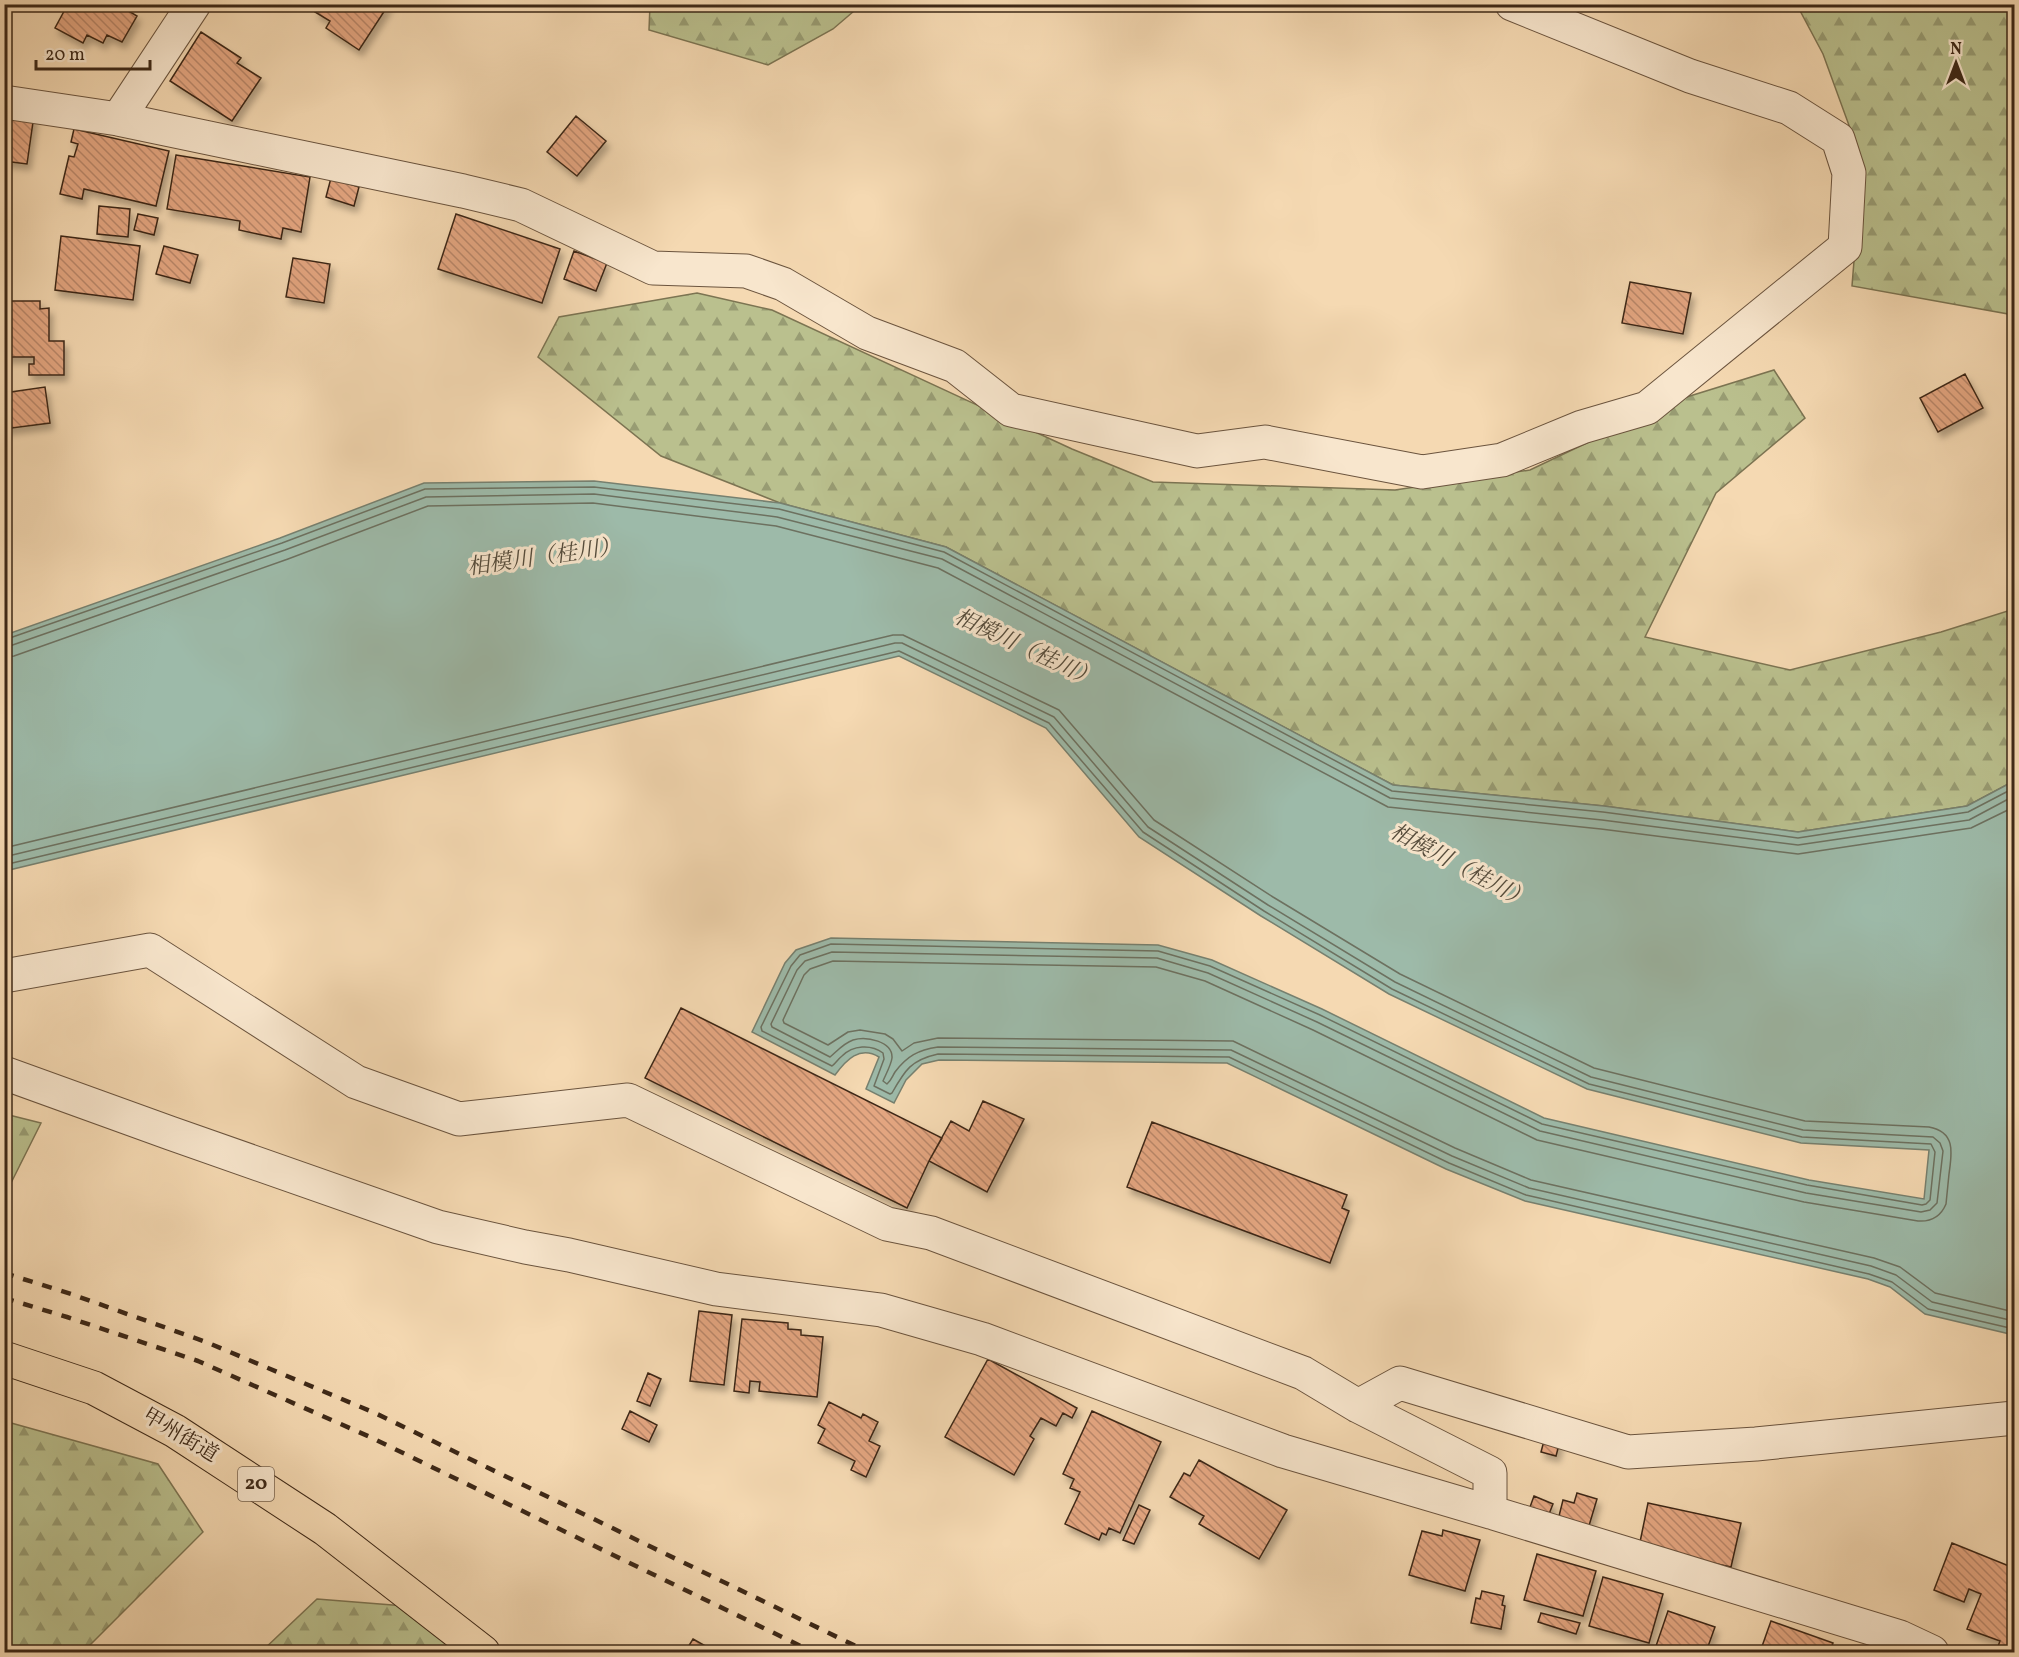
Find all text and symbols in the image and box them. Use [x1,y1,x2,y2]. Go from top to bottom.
scale bar [36,33,150,71]
north arrow [1926,33,1986,93]
text: N [1950,39,1962,61]
text: 20 m [45,43,85,68]
water label: 相模川（桂川） [466,532,622,584]
water label: 相模川（桂川） [949,602,1101,696]
water label: 相模川（桂川） [1384,817,1534,917]
street label: 甲州街道 [137,1402,223,1470]
road number: 20 [238,1467,274,1501]

